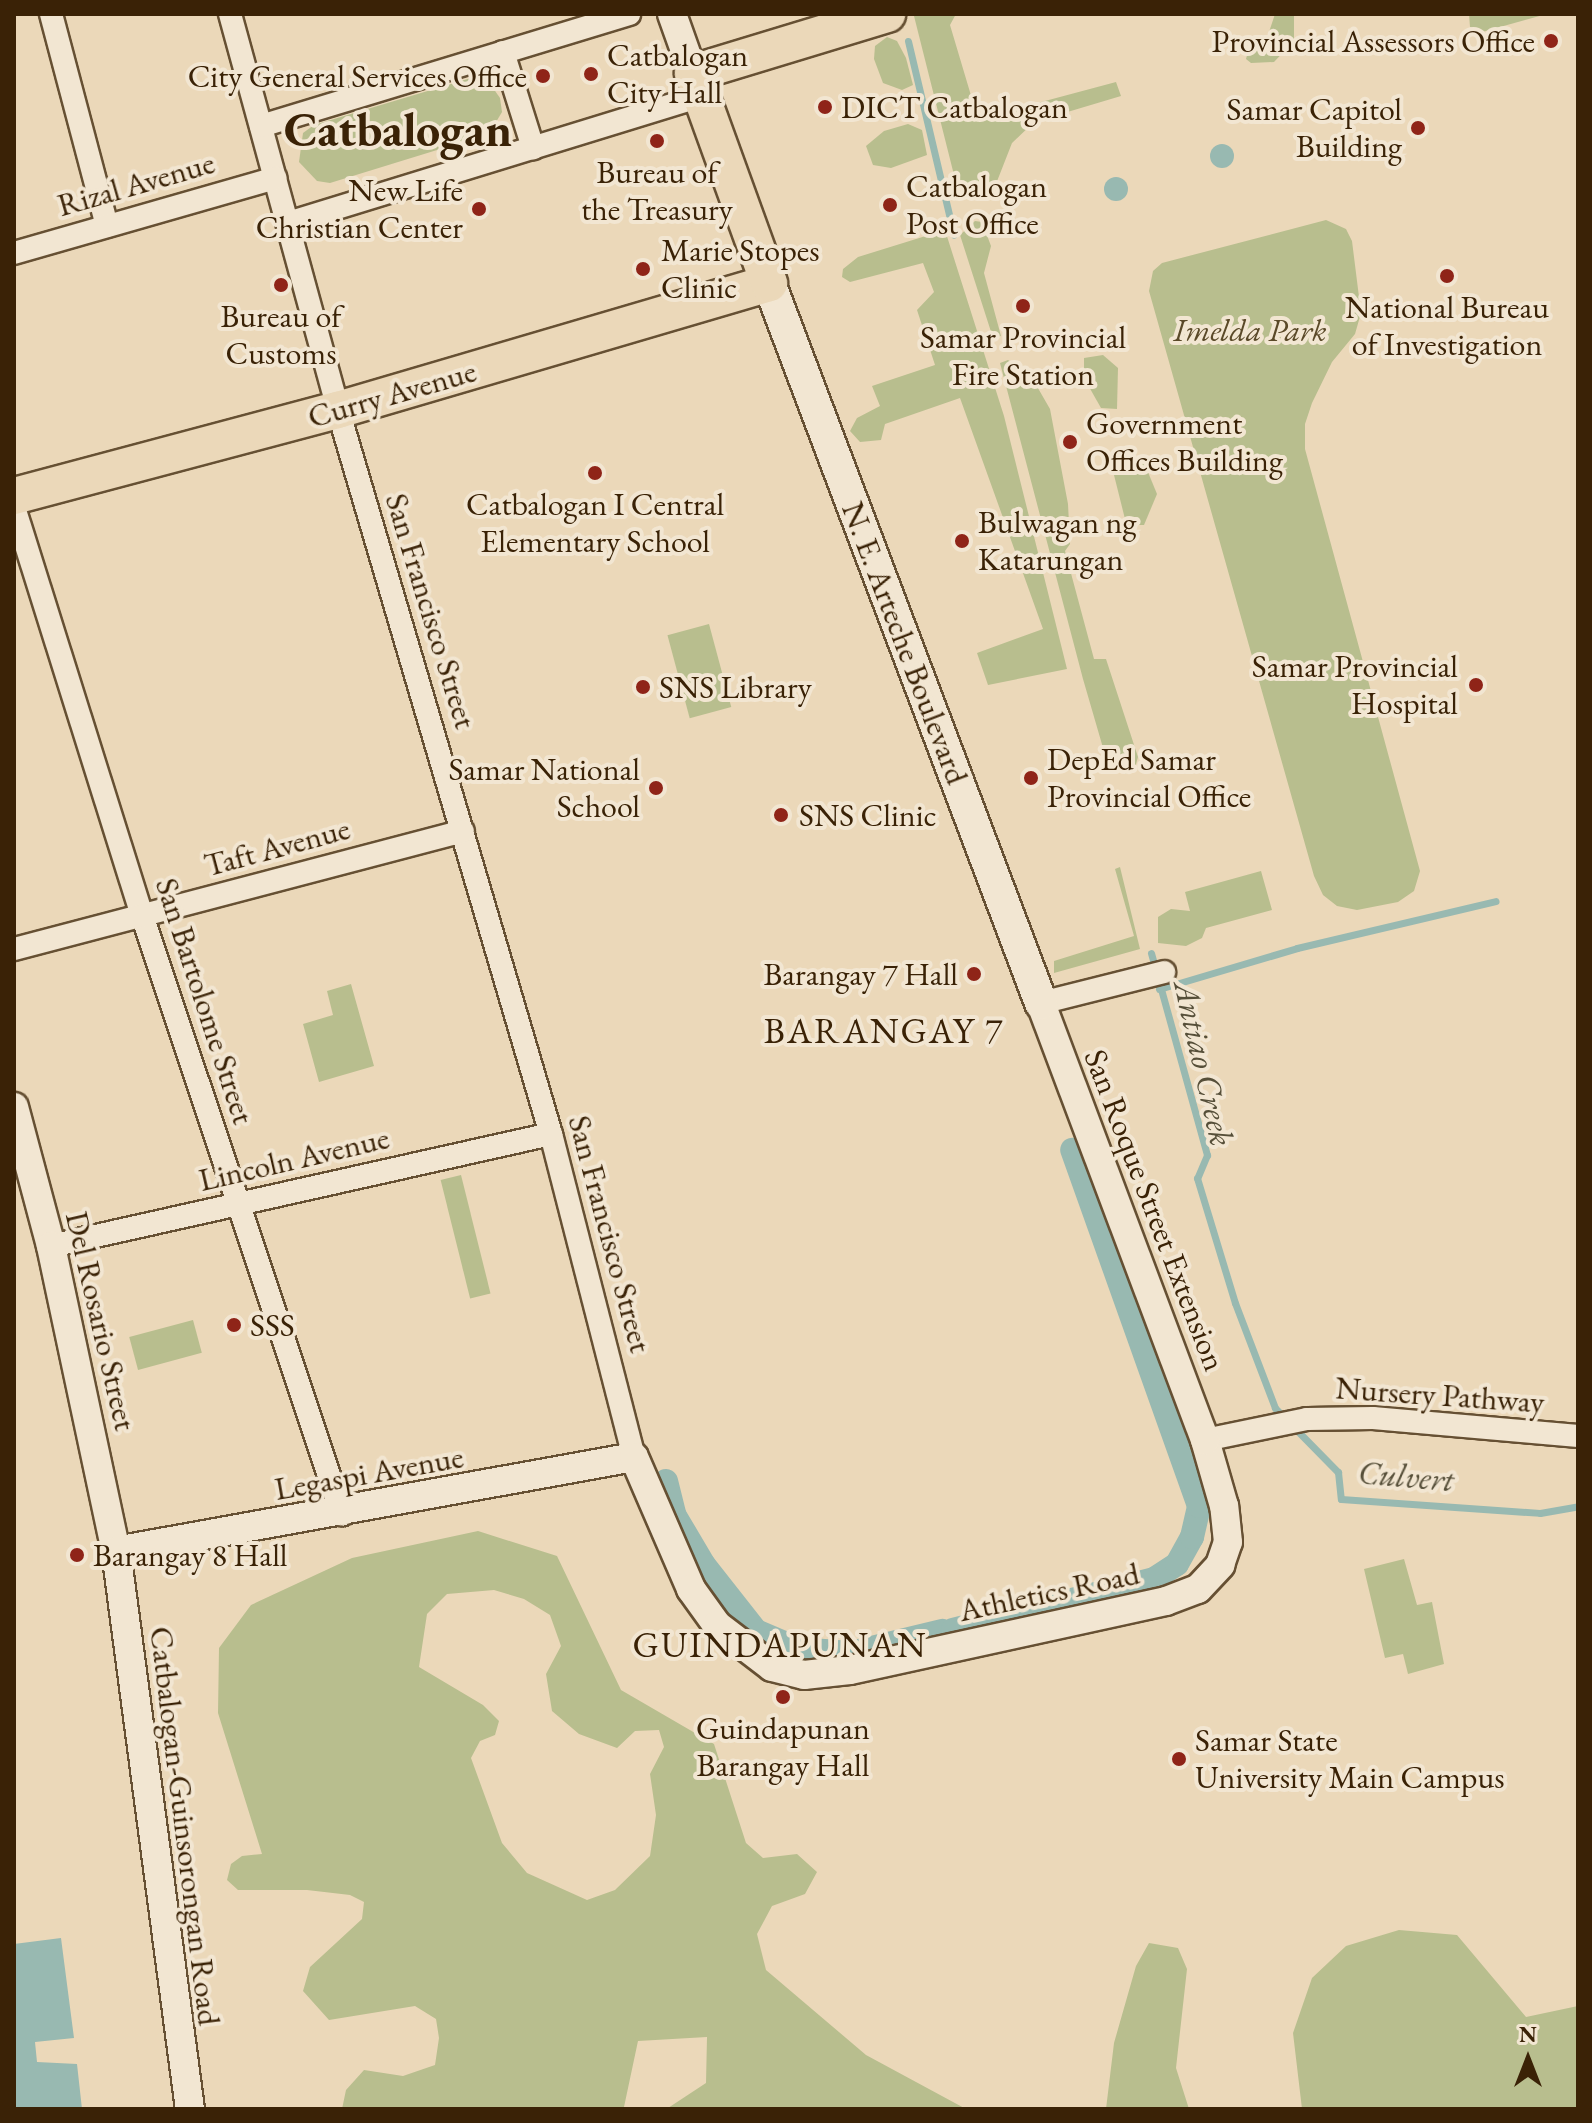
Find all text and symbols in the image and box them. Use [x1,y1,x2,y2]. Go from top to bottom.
place label: Provincial Assessors Office [1211,22,1535,60]
marker: Provincial Assessors Office [1542,32,1560,50]
place label: Catbalogan City Hall [607,37,748,112]
place label: City General Services Office [188,57,527,95]
marker: Catbalogan City Hall [582,65,600,83]
marker: City General Services Office [534,67,552,85]
place label: DICT Catbalogan [841,88,1068,126]
place label: Samar Capitol Building [1227,91,1402,166]
marker: DICT Catbalogan [816,98,834,116]
district label: Catbalogan [284,101,512,159]
marker: Samar Capitol Building [1409,119,1427,137]
marker: Bureau of the Treasury [648,132,666,150]
street label: Rizal Avenue [53,143,219,225]
place label: Bureau of the Treasury [581,154,733,229]
place label: Catbalogan Post Office [906,168,1047,243]
place label: New Life Christian Center [256,172,463,247]
marker: Catbalogan Post Office [881,196,899,214]
marker: New Life Christian Center [470,200,488,218]
place label: Marie Stopes Clinic [661,232,820,307]
marker: Marie Stopes Clinic [632,258,654,280]
marker: National Bureau of Investigation [1438,267,1456,285]
marker: Bureau of Customs [272,276,290,294]
place label: National Bureau of Investigation [1345,289,1549,364]
marker: Samar Provincial Fire Station [1014,297,1032,315]
place label: Bureau of Customs [221,298,341,373]
park label: Imelda Park [1173,311,1327,349]
place label: Samar Provincial Fire Station [920,319,1126,394]
street label: Curry Avenue [303,352,481,436]
place label: Government Offices Building [1086,405,1283,480]
marker: Government Offices Building [1061,433,1079,451]
marker: Catbalogan I Central Elementary School [586,464,604,482]
place label: Catbalogan I Central Elementary School [466,486,724,561]
street label: San Francisco Street [377,489,485,733]
street label: N. E. Arteche Boulevard [833,496,977,790]
place label: Bulwagan ng Katarungan [978,504,1136,579]
marker: Bulwagan ng Katarungan [953,532,971,550]
place label: Samar Provincial Hospital [1252,648,1458,723]
place label: SNS Library [659,668,812,706]
marker: Samar Provincial Hospital [1465,674,1487,696]
marker: SNS Library [634,678,652,696]
place label: DepEd Samar Provincial Office [1047,741,1251,816]
place label: Samar National School [448,751,640,826]
marker: DepEd Samar Provincial Office [1022,769,1040,787]
marker: Samar National School [647,779,665,797]
place label: SNS Clinic [799,796,937,834]
marker: SNS Clinic [770,804,792,826]
street label: Taft Avenue [200,809,354,885]
street label: San Bartolome Street [147,873,263,1129]
place label: Barangay 7 Hall [764,955,958,993]
marker: Barangay 7 Hall [965,965,983,983]
water label: Antiao Creek [1165,977,1243,1149]
district label: BARANGAY 7 [764,1009,1004,1053]
street label: San Roque Street Extension [1076,1044,1234,1376]
street label: San Francisco Street [560,1111,660,1357]
street label: Lincoln Avenue [195,1118,393,1200]
street label: Del Rosario Street [57,1208,145,1434]
place label: SSS [250,1306,295,1344]
marker: SSS [225,1316,243,1334]
street label: Nursery Pathway [1334,1369,1546,1421]
street label: Legaspi Avenue [272,1438,466,1508]
water label: Culvert [1356,1451,1456,1501]
place label: Barangay 8 Hall [93,1536,287,1574]
marker: Barangay 8 Hall [68,1546,86,1564]
street label: Athletics Road [955,1554,1143,1630]
district label: GUINDAPUNAN [633,1623,927,1667]
street label: Catbalogan-Guinsorongan Road [141,1624,229,2028]
marker: Guindapunan Barangay Hall [774,1688,792,1706]
place label: Guindapunan Barangay Hall [696,1710,870,1785]
place label: Samar State University Main Campus [1195,1722,1505,1797]
marker: Samar State University Main Campus [1170,1750,1188,1768]
north arrow [1488,2019,1568,2099]
text: N [1519,2020,1537,2049]

